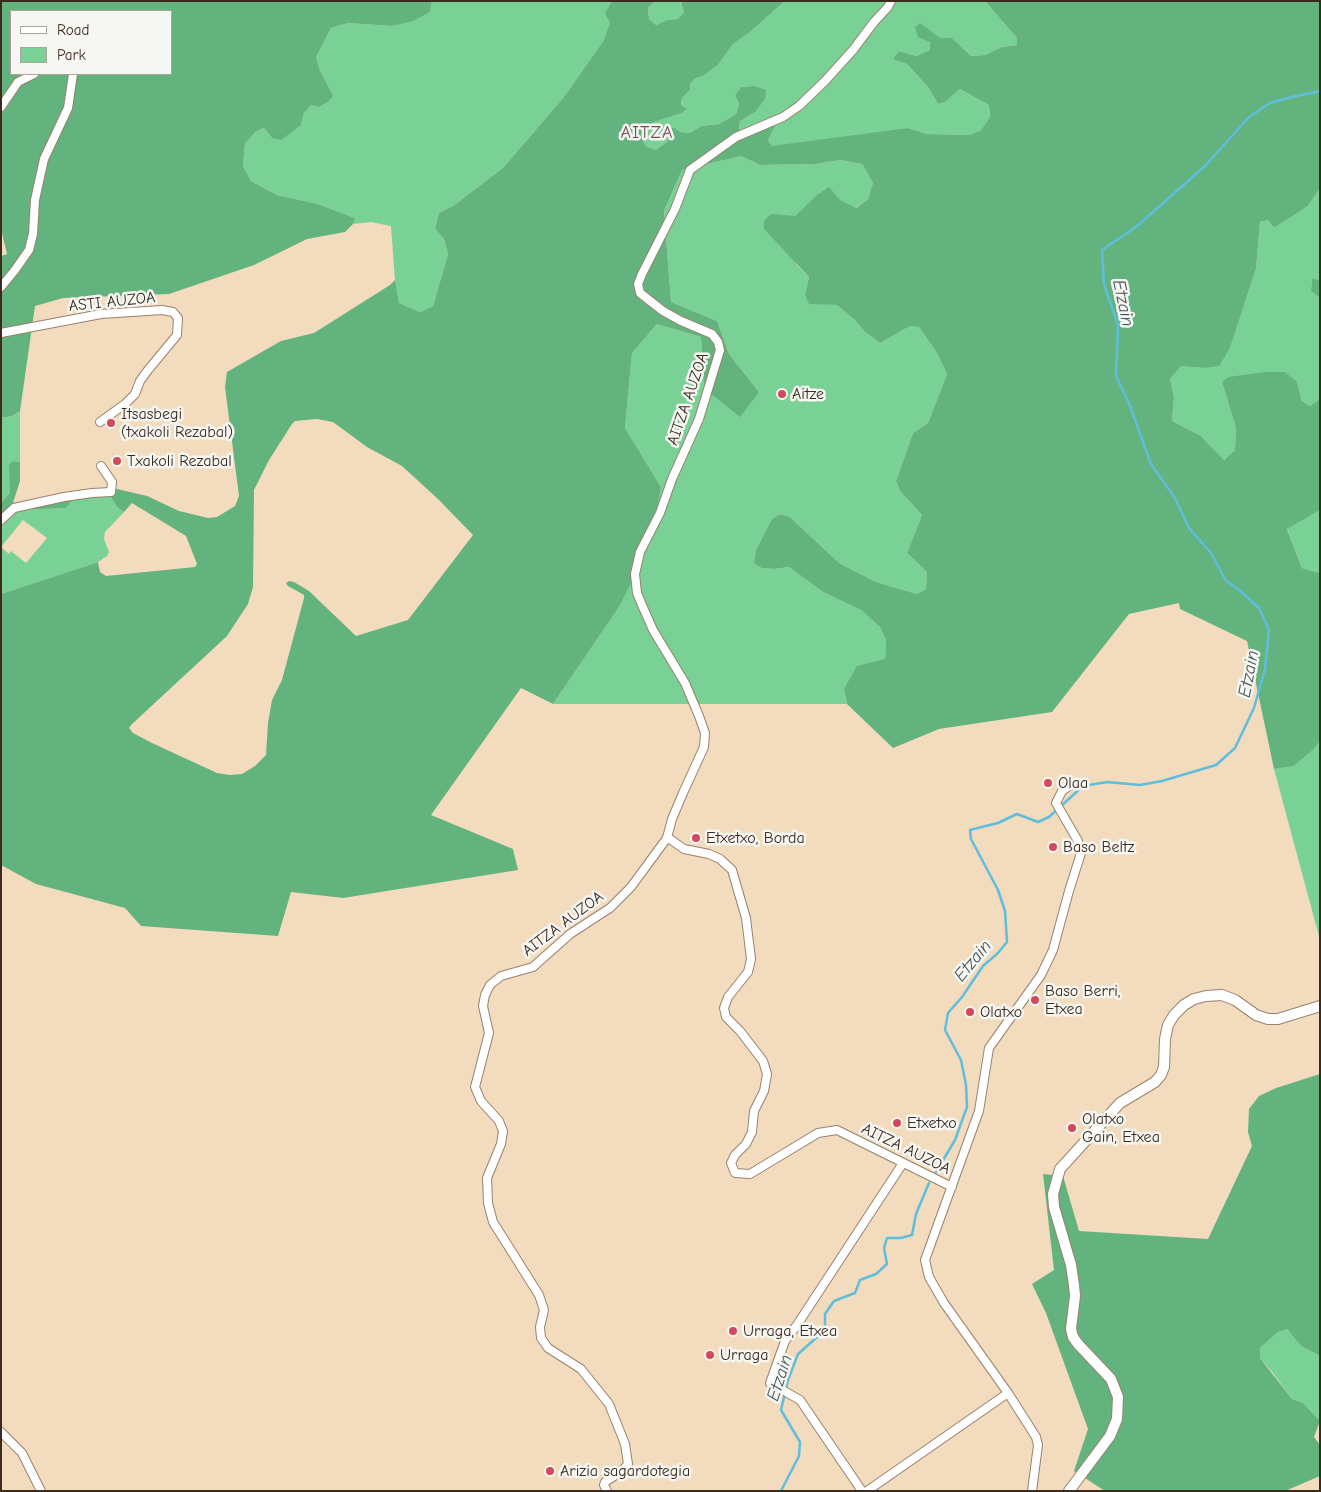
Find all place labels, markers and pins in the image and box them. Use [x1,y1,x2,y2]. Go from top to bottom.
place label: Aitze [792,384,824,404]
marker: Aitze [776,388,788,400]
place label: Itsasbegi (txakoli Rezabal) [121,404,233,442]
marker: Itsasbegi (txakoli Rezabal) [105,417,117,429]
place label: Txakoli Rezabal [127,451,232,471]
marker: Txakoli Rezabal [111,455,123,467]
place label: Olaa [1058,773,1088,793]
marker: Olaa [1042,777,1054,789]
place label: Etxetxo, Borda [706,828,805,848]
marker: Etxetxo, Borda [690,832,702,844]
place label: Baso Beltz [1063,837,1135,857]
marker: Baso Beltz [1047,841,1059,853]
place label: Baso Berri, Etxea [1045,981,1120,1019]
marker: Baso Berri, Etxea [1029,994,1041,1006]
place label: Olatxo [980,1002,1022,1022]
marker: Olatxo [964,1006,976,1018]
place label: Olatxo Gain, Etxea [1082,1109,1160,1147]
place label: Etxetxo [907,1113,957,1133]
marker: Etxetxo [891,1117,903,1129]
marker: Olatxo Gain, Etxea [1066,1122,1078,1134]
place label: Urraga, Etxea [743,1321,837,1341]
marker: Urraga, Etxea [727,1325,739,1337]
place label: Urraga [720,1345,768,1365]
marker: Urraga [704,1349,716,1361]
place label: Arizia sagardotegia [560,1461,690,1481]
marker: Arizia sagardotegia [544,1465,556,1477]

